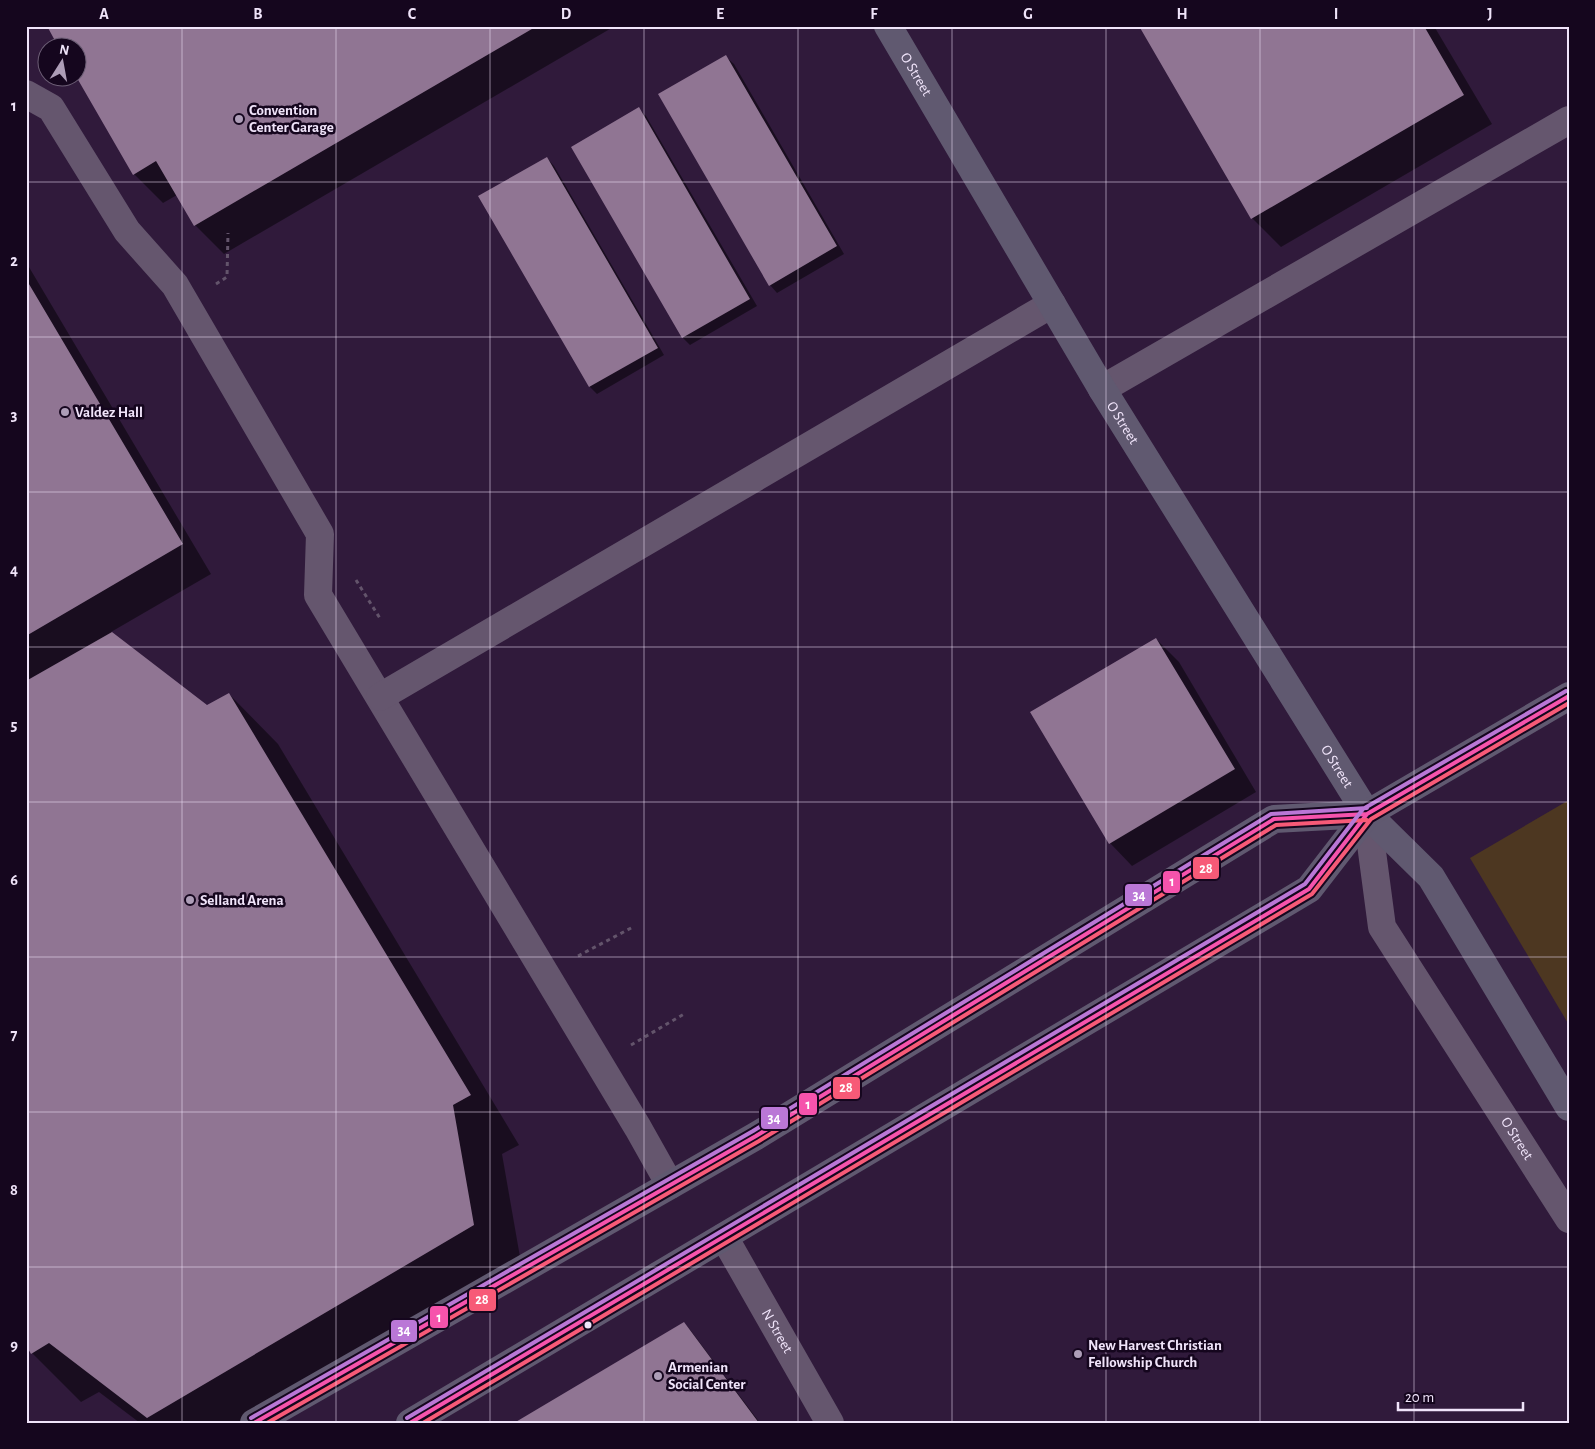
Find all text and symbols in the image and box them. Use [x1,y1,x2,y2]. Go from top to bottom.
text: A [99,6,109,22]
text: B [253,6,263,22]
text: C [408,6,417,22]
text: D [561,6,572,22]
text: E [716,6,724,22]
text: F [870,6,878,22]
text: G [1023,6,1033,22]
text: H [1176,6,1188,22]
text: I [1334,6,1338,22]
text: J [1487,6,1493,22]
north arrow [38,38,88,88]
text: N [58,42,70,58]
street label: O Street [898,50,935,99]
text: 1 [11,98,17,114]
place label: Convention Center Garage [249,103,334,135]
marker: Convention Center Garage [233,113,245,125]
text: 2 [10,253,18,269]
street label: O Street [1104,399,1142,447]
place label: Valdez Hall [75,405,143,420]
marker: Valdez Hall [59,406,71,418]
text: 3 [11,407,18,423]
text: 4 [10,562,18,578]
text: 5 [11,717,18,733]
street label: O Street [1318,742,1356,791]
line badge: 28 [1192,856,1220,880]
text: 28 [1199,862,1213,876]
line badge: 1 [1162,870,1181,894]
text: 6 [10,872,18,888]
text: 1 [1169,875,1175,889]
line badge: 34 [1124,883,1153,907]
text: 34 [1132,889,1146,903]
place label: Selland Arena [200,893,284,908]
marker: Selland Arena [184,894,196,906]
text: 7 [11,1027,18,1043]
line badge: 28 [832,1076,861,1100]
text: 28 [839,1081,853,1095]
line badge: 1 [798,1092,818,1116]
text: 1 [805,1098,811,1112]
line badge: 34 [760,1106,789,1130]
text: 34 [767,1112,781,1126]
street label: O Street [1498,1115,1536,1163]
text: 8 [10,1182,18,1198]
line badge: 28 [468,1288,497,1312]
text: 28 [475,1293,489,1307]
line badge: 1 [429,1305,449,1329]
street label: N Street [759,1306,796,1356]
text: 1 [436,1311,442,1325]
line badge: 34 [390,1319,418,1343]
unlabelled marker [583,1320,593,1330]
text: 34 [397,1324,411,1338]
text: 9 [10,1337,18,1353]
place label: New Harvest Christian Fellowship Church [1088,1338,1222,1370]
marker: New Harvest Christian Fellowship Church [1072,1348,1084,1360]
place label: Armenian Social Center [668,1360,746,1392]
marker: Armenian Social Center [652,1370,664,1382]
scale bar [1398,1379,1522,1411]
text: 20 m [1405,1390,1434,1405]

